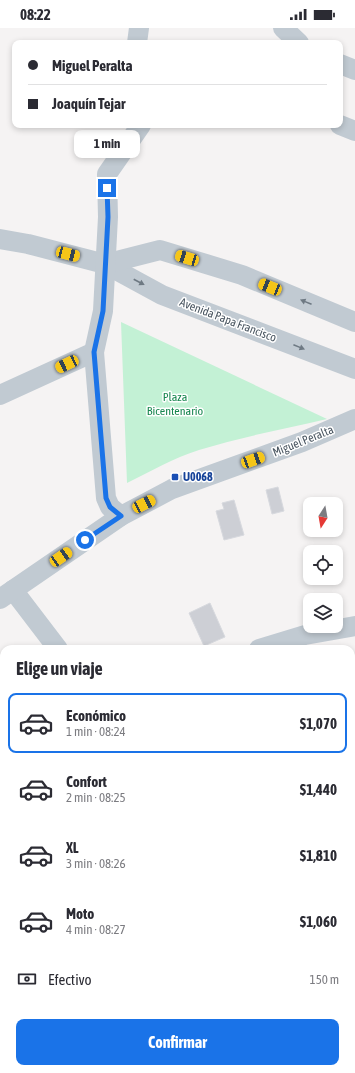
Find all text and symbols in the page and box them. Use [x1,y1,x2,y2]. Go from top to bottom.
text: 08:22 [20,6,51,23]
text: Miguel Peralta [52,57,132,74]
text: Joaquín Tejar [52,95,125,112]
callout: 1 min [74,130,140,158]
text: 1 min [94,136,120,151]
route end [98,179,116,197]
car [55,245,81,263]
car [174,249,200,267]
car [257,277,283,297]
one-way arrow [133,279,145,286]
street label: Avenida Papa Francisco [178,295,279,345]
one-way arrow [300,298,312,305]
one-way arrow [293,344,305,350]
car [54,353,80,375]
park label: Plaza Bicentenario [147,390,203,418]
street label: Miguel Peralta [271,422,335,460]
car [240,450,266,470]
place label: U0068 [183,470,213,484]
marker: U0068 [170,472,180,482]
car [131,493,157,515]
north arrow [303,497,343,537]
map controls [303,497,343,633]
route start [76,531,94,549]
car [48,545,74,569]
button: locate [303,545,343,585]
button: layers [303,593,343,633]
text: Elige un viaje [16,658,103,679]
icon: car [18,705,54,741]
text: Económico [66,707,126,724]
text: $1,070 [300,715,337,732]
text: 1 min · 08:24 [66,724,126,739]
icon: car [18,771,54,807]
text: Confort [66,773,107,790]
text: $1,440 [300,781,337,798]
text: 2 min · 08:25 [66,790,126,805]
icon: car [18,837,54,873]
text: XL [66,839,79,856]
text: $1,810 [300,847,337,864]
text: 3 min · 08:26 [66,856,126,871]
icon: car [18,903,54,939]
text: Moto [66,905,94,922]
text: $1,060 [300,913,337,930]
text: 4 min · 08:27 [66,922,126,937]
icon: cash [16,968,38,990]
text: Efectivo [48,971,92,988]
text: 150 m [310,972,339,987]
button: Confirmar [16,1019,339,1065]

